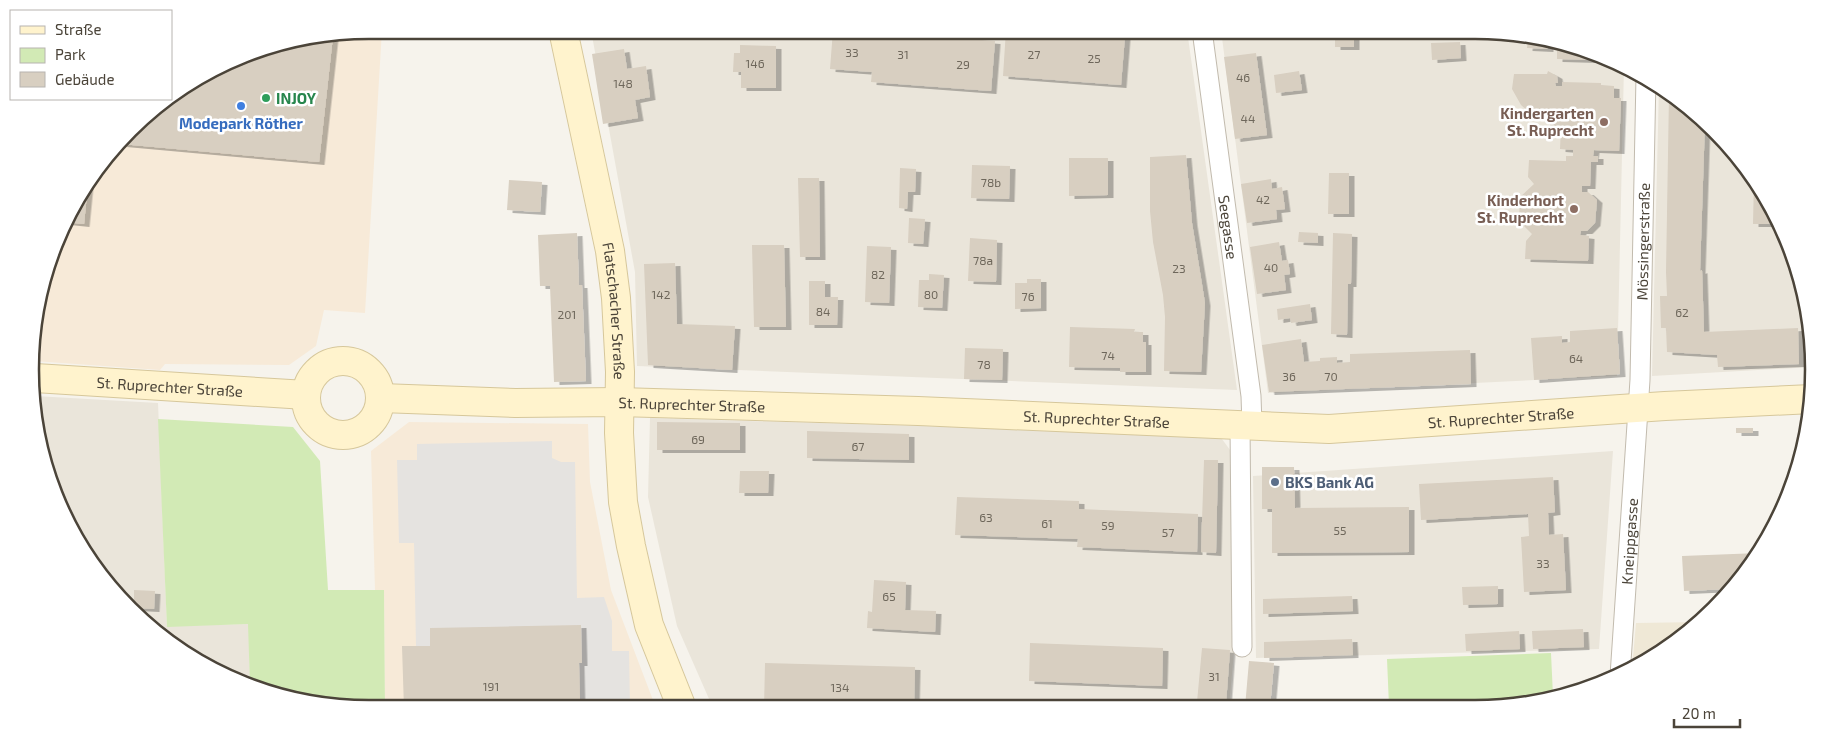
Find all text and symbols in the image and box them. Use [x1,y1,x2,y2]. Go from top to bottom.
legend [10,10,172,100]
text: Straße [55,20,101,38]
text: Park [55,45,86,63]
house number: 33 [845,45,859,59]
house number: 31 [897,47,909,61]
house number: 27 [1028,47,1040,61]
house number: 25 [1087,51,1101,65]
house number: 146 [745,56,765,70]
house number: 29 [956,57,970,71]
text: Gebäude [55,70,114,88]
house number: 46 [1236,70,1250,84]
house number: 148 [613,76,633,90]
place label: INJOY [276,89,317,107]
marker: INJOY [260,92,272,104]
marker: Modepark Röther [235,100,247,112]
place label: Kindergarten St. Ruprecht [1500,104,1594,139]
house number: 44 [1241,111,1255,125]
place label: Modepark Röther [179,114,304,132]
marker: Kindergarten St. Ruprecht [1598,116,1610,128]
house number: 78b [981,175,1001,189]
street label: Mössingerstraße [1633,183,1653,301]
place label: Kinderhort St. Ruprecht [1477,191,1564,226]
house number: 42 [1256,192,1270,206]
street label: Seegasse [1215,194,1242,260]
marker: Kinderhort St. Ruprecht [1568,203,1580,215]
street label: Flatschacher Straße [599,240,629,380]
house number: 78a [973,253,993,267]
house number: 40 [1264,260,1278,274]
house number: 23 [1172,261,1186,275]
house number: 82 [871,267,885,281]
house number: 142 [652,287,671,301]
house number: 80 [924,287,938,301]
house number: 76 [1021,289,1035,303]
house number: 84 [816,304,830,318]
house number: 62 [1675,305,1689,319]
house number: 201 [558,307,576,321]
house number: 74 [1101,348,1115,362]
house number: 64 [1569,351,1583,365]
house number: 78 [977,357,991,371]
house number: 36 [1282,369,1296,383]
house number: 70 [1324,369,1338,383]
street label: St. Ruprechter Straße [96,373,244,400]
street label: St. Ruprechter Straße [618,393,765,415]
street label: St. Ruprechter Straße [1427,403,1575,431]
street label: St. Ruprechter Straße [1023,407,1170,431]
house number: 69 [691,432,705,446]
house number: 67 [851,439,865,453]
place label: BKS Bank AG [1285,473,1374,491]
marker: BKS Bank AG [1269,476,1281,488]
street label: Kneippgasse [1617,497,1641,585]
house number: 63 [979,510,993,524]
house number: 61 [1041,516,1053,530]
house number: 59 [1101,518,1115,532]
house number: 55 [1334,523,1346,537]
house number: 57 [1162,525,1174,539]
house number: 33 [1536,556,1550,570]
house number: 65 [882,589,896,603]
house number: 31 [1208,669,1220,683]
house number: 191 [483,679,499,693]
house number: 134 [831,680,849,694]
scale bar [1674,696,1740,728]
text: 20 m [1682,704,1716,722]

